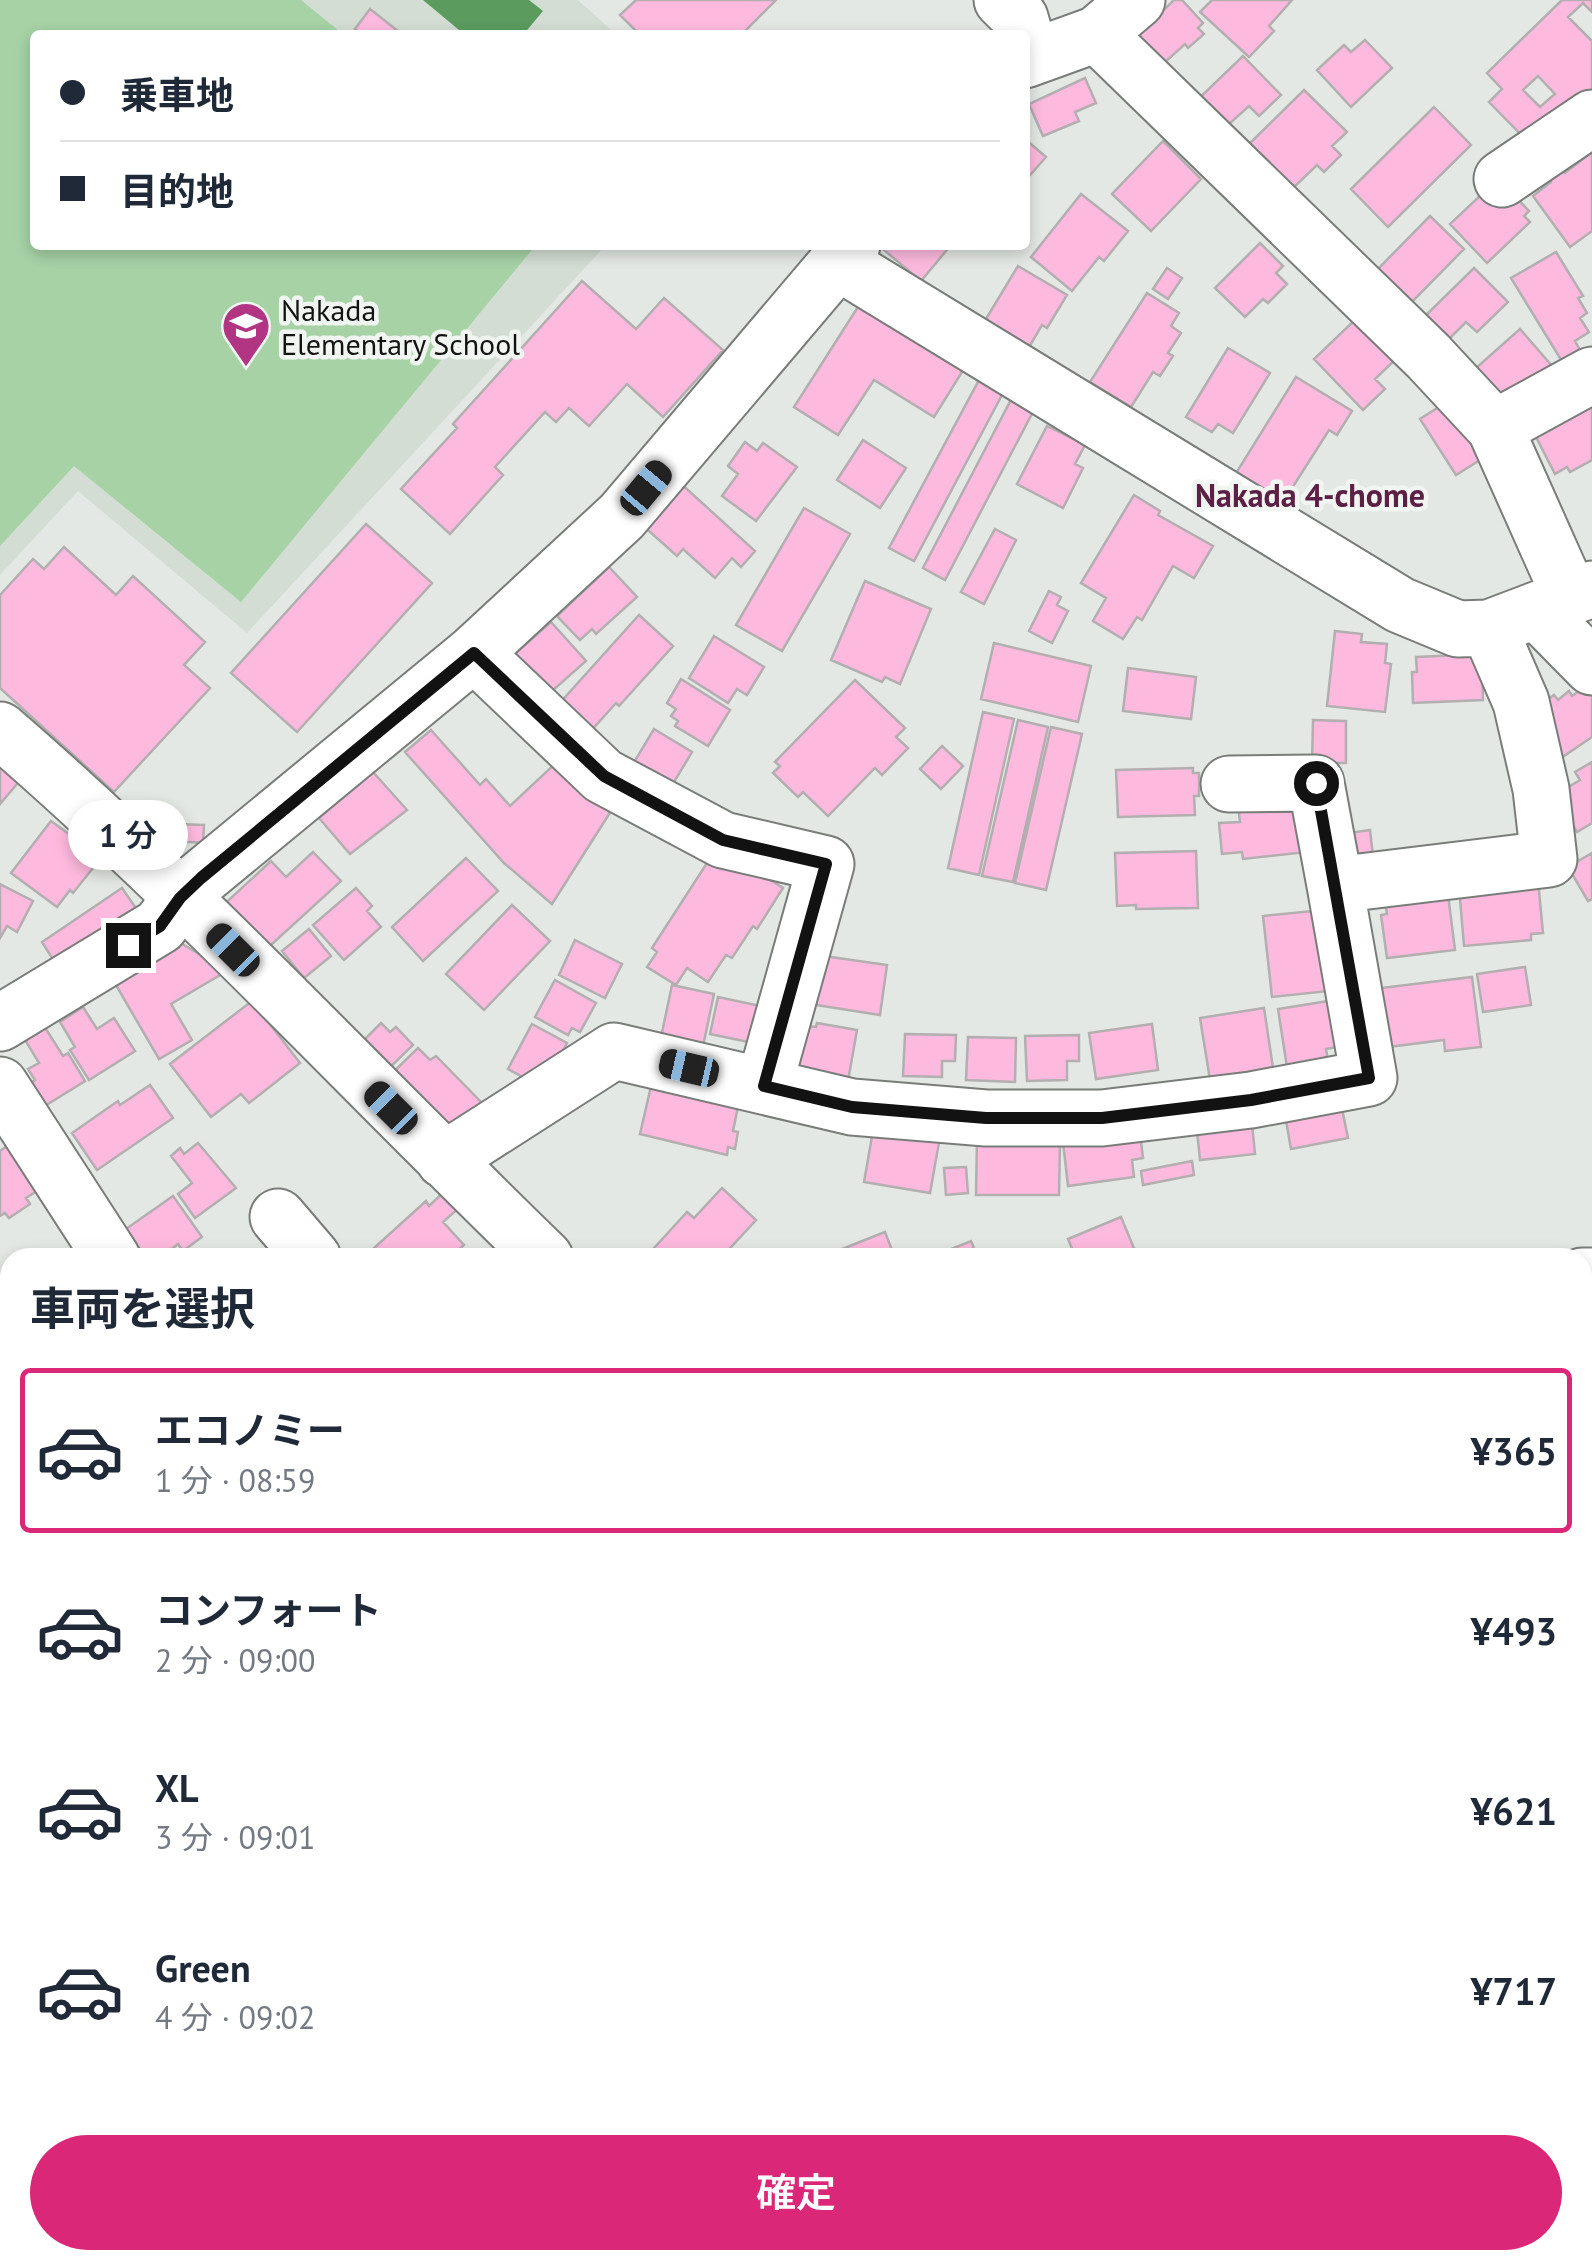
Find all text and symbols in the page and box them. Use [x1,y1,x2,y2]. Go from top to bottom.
text: 乗車地 [120,70,234,119]
text: 目的地 [120,166,234,215]
place label: Nakada Elementary School [281,290,520,363]
school or university icon: Nakada Elementary School [220,300,272,368]
car [615,455,677,521]
district label: Nakada 4-chome [1195,474,1425,516]
route start [1294,761,1339,806]
callout: 1 分 [68,800,188,870]
text: 1 分 [99,814,157,856]
car [201,918,265,982]
route end [106,923,151,968]
car [656,1047,722,1089]
car [359,1076,423,1140]
text: 車両を選択 [30,1279,255,1337]
text: エコノミー [155,1405,345,1454]
icon: car [35,1406,125,1496]
text: ¥365 [1471,1426,1557,1475]
text: 1 分 · 08:59 [155,1459,315,1501]
text: コンフォート [155,1585,382,1634]
icon: car [35,1586,125,1676]
text: ¥493 [1471,1606,1557,1655]
text: 2 分 · 09:00 [155,1639,315,1681]
text: XL [155,1763,199,1812]
icon: car [35,1766,125,1856]
text: ¥621 [1471,1786,1557,1835]
text: 3 分 · 09:01 [155,1816,315,1858]
text: Green [155,1943,251,1992]
icon: car [35,1946,125,2036]
text: ¥717 [1471,1966,1557,2015]
text: 4 分 · 09:02 [155,1996,315,2038]
button: 確定 [30,2135,1562,2250]

